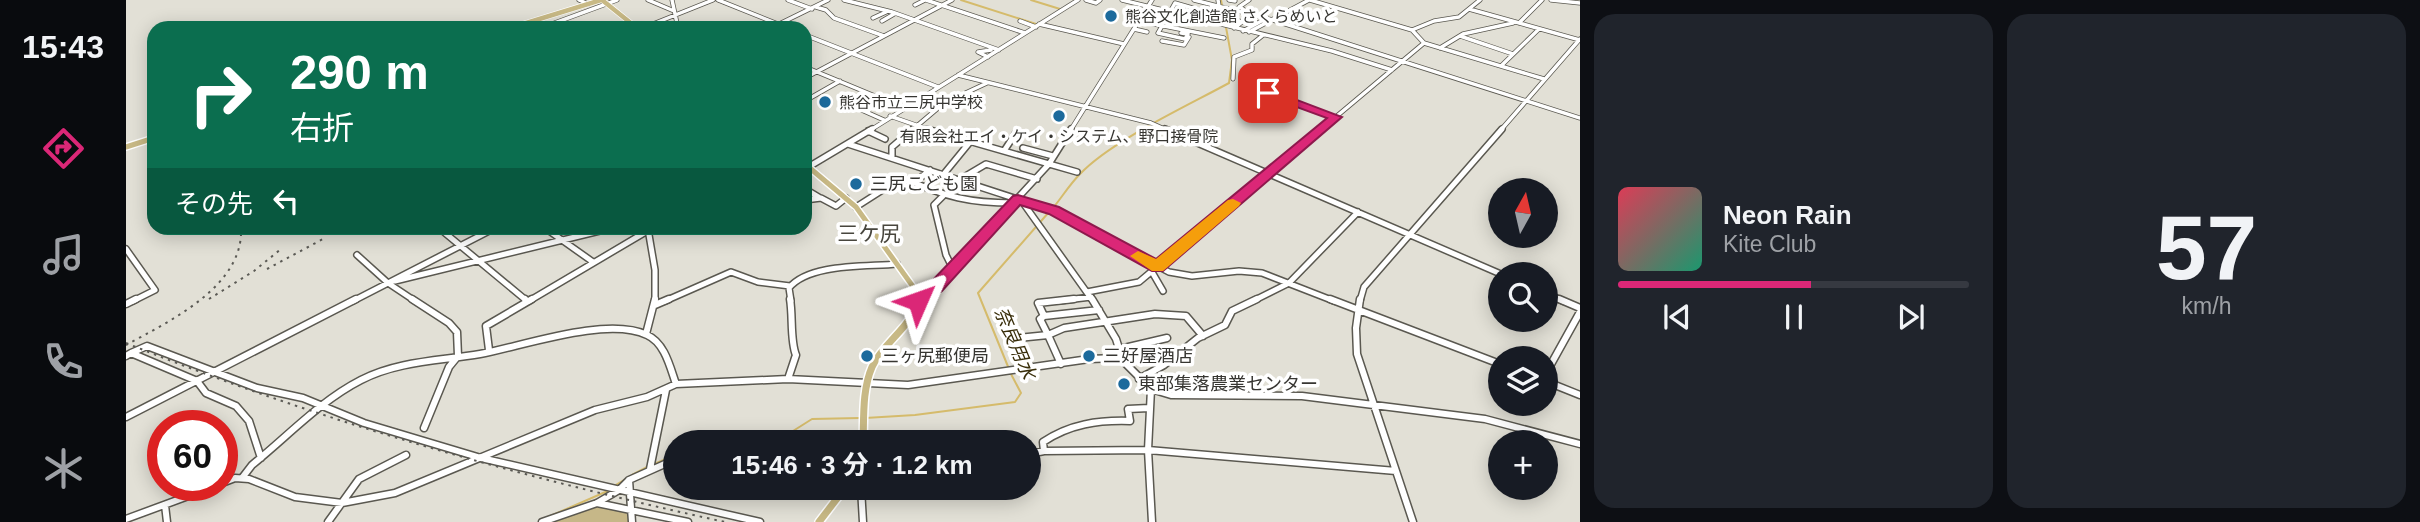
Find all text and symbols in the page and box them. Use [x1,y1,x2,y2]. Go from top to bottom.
marker: 熊谷文化創造館 さくらめいと [1103,8,1119,24]
place label: 熊谷文化創造館 さくらめいと [1125,8,1337,25]
text: 15:43 [22,29,104,65]
text: 290 m [290,45,429,99]
icon: right [175,49,266,140]
pin [1238,63,1298,123]
icon: arrive [1249,74,1287,112]
marker: 熊谷市立三尻中学校 [817,94,833,110]
place label: 熊谷市立三尻中学校 [839,94,983,111]
marker: 有限会社エイ・ケイ・システム、野口接骨院 [1051,108,1067,124]
text: 右折 [290,110,354,146]
icon: directions [39,124,88,173]
place label: 有限会社エイ・ケイ・システム、野口接骨院 [899,128,1219,145]
place label: 三尻こども園 [870,174,978,194]
marker: 三尻こども園 [848,176,864,192]
north arrow [1488,178,1558,248]
map controls [1488,178,1558,500]
icon: left [267,182,305,220]
text: その先 [175,189,253,219]
text: 57 [2156,197,2257,298]
text: Neon Rain [1723,200,1852,230]
district label: 三ケ尻 [838,222,901,245]
icon: music [39,230,88,279]
text: Kite Club [1723,231,1816,257]
button: search [1488,262,1558,332]
position arrow [881,264,955,338]
text: km/h [2182,293,2231,319]
icon: previous [1658,298,1696,336]
icon: pause [1775,298,1813,336]
icon: next [1892,298,1930,336]
water label: 奈良用水 [990,304,1040,384]
icon: phone [39,337,88,386]
place label: 三ヶ尻郵便局 [881,346,989,366]
place label: 三好屋酒店 [1103,346,1193,366]
button: layers [1488,346,1558,416]
marker: 三ヶ尻郵便局 [859,348,875,364]
marker: 三好屋酒店 [1081,348,1097,364]
place label: 東部集落農業センター [1138,374,1318,394]
marker: 東部集落農業センター [1116,376,1132,392]
speed limit sign: 60 [147,410,238,501]
button: + [1488,430,1558,500]
icon: climate [39,444,88,493]
text: 15:46 · 3 分 · 1.2 km [731,450,973,480]

